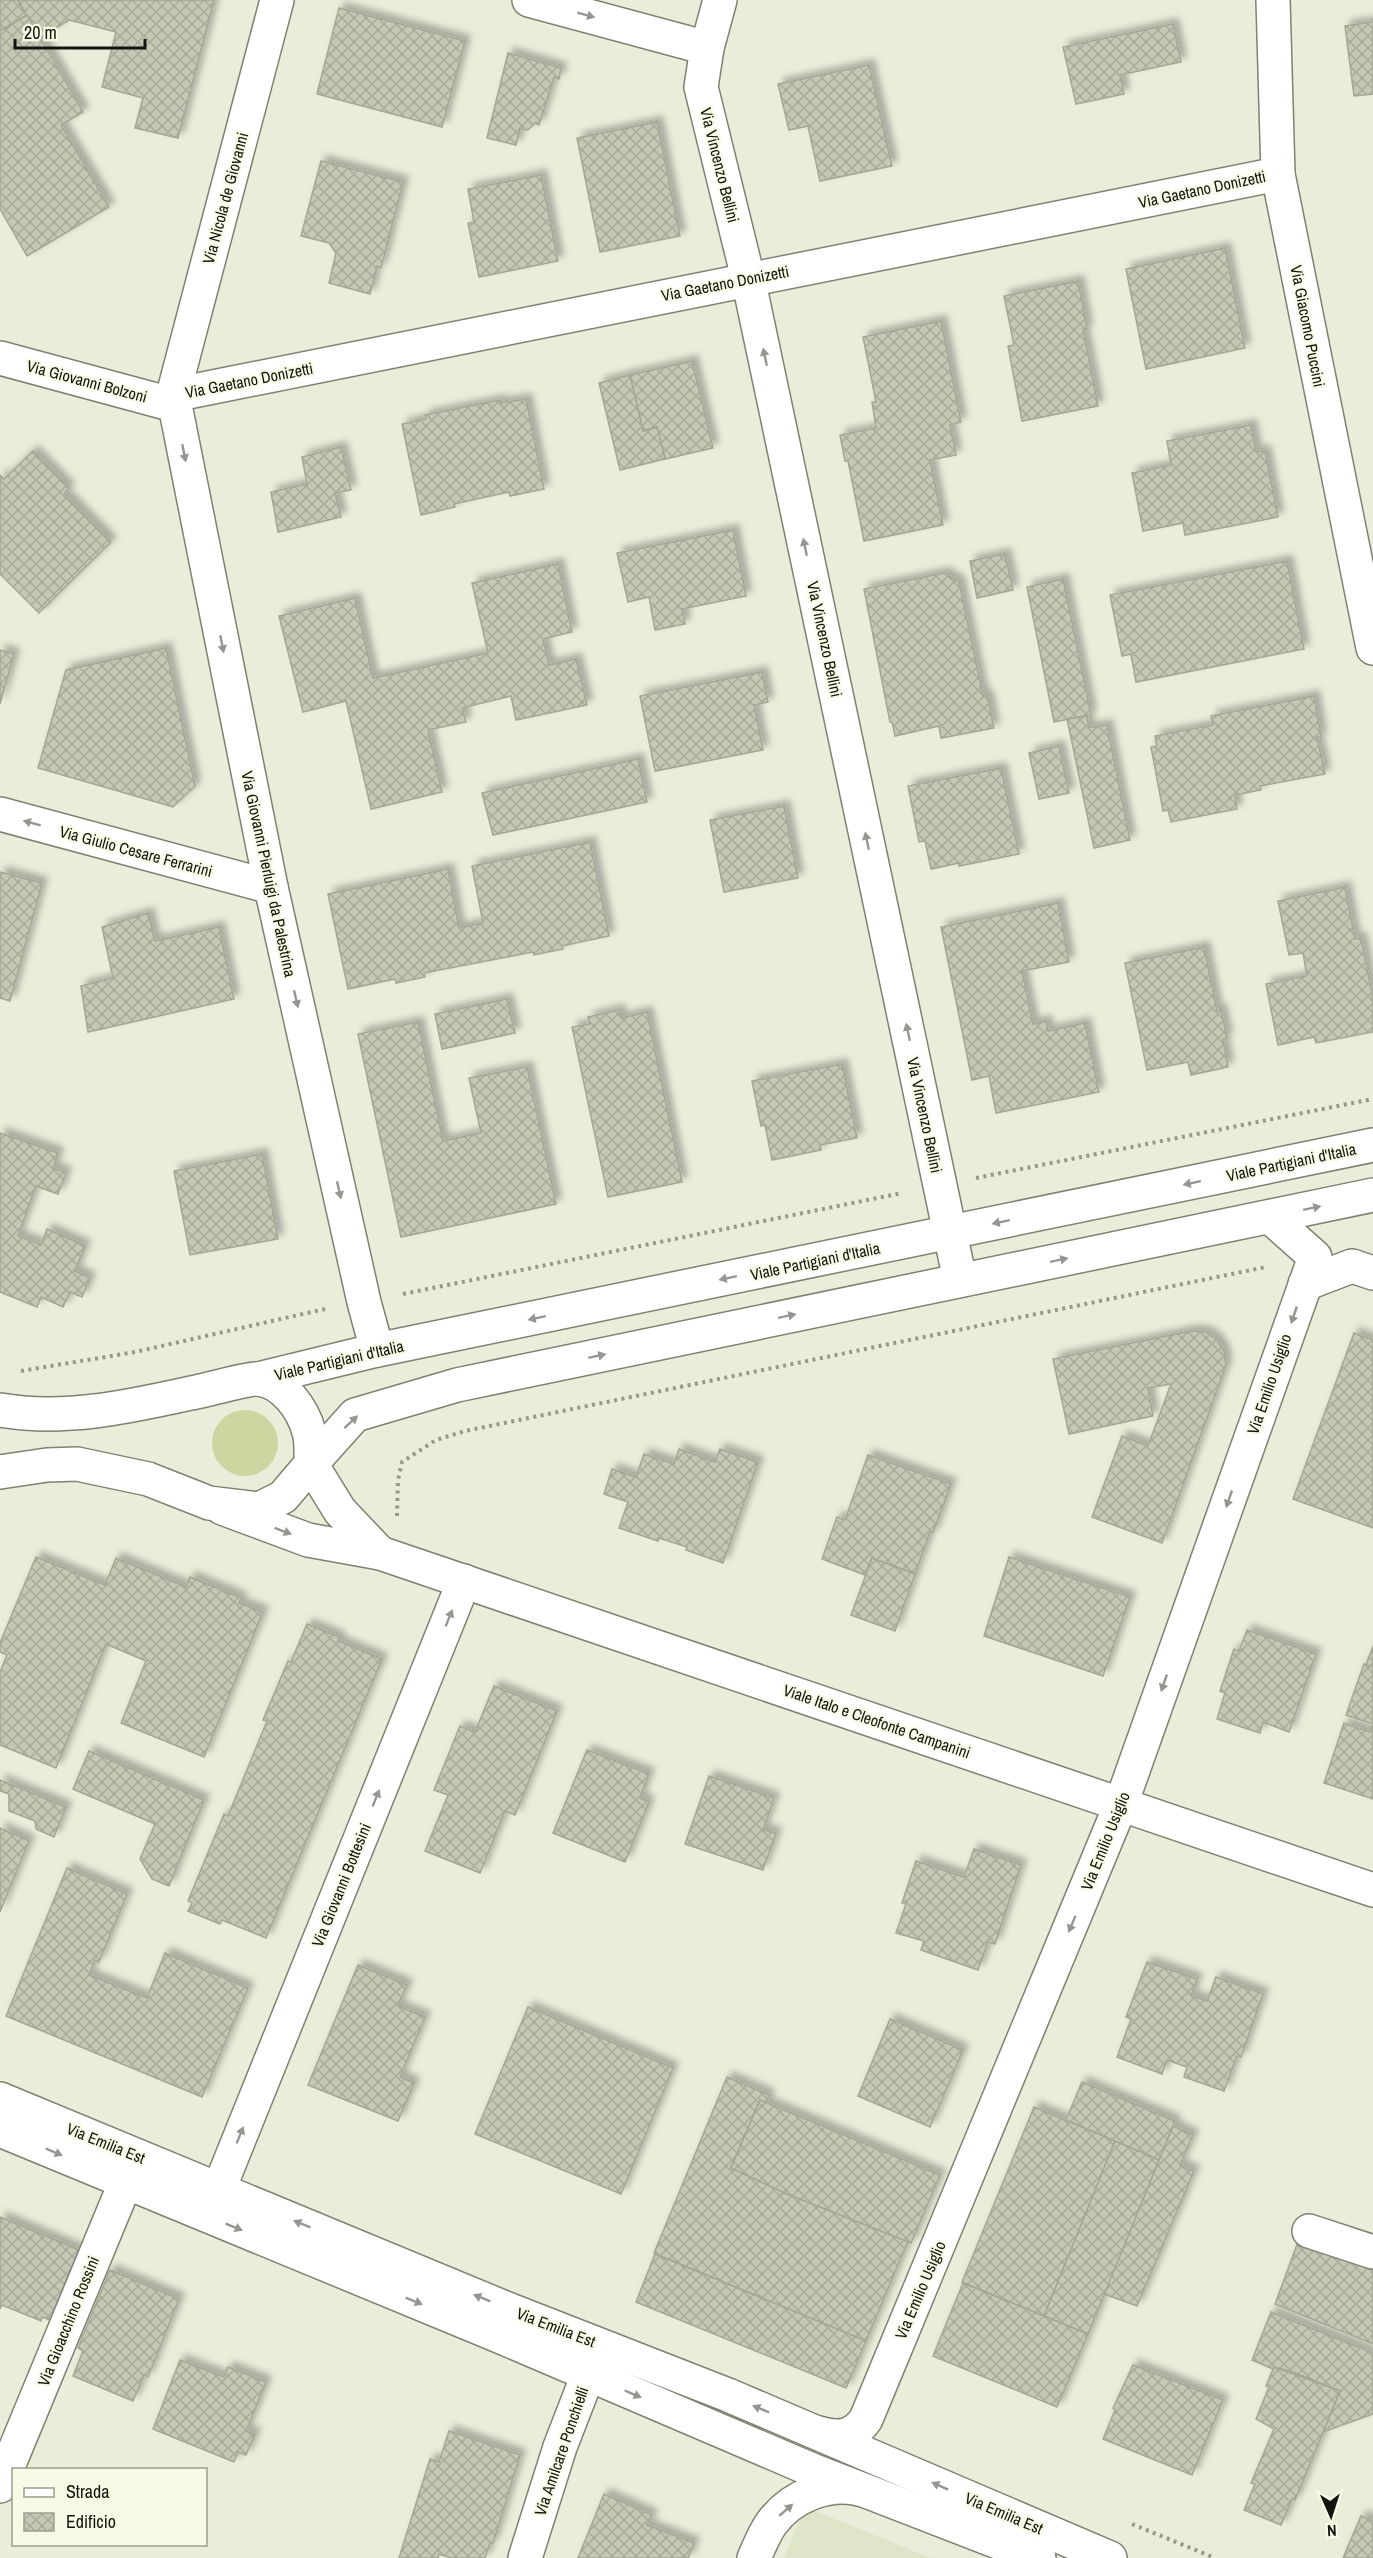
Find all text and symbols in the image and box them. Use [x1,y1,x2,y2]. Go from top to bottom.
one-way arrow [577,11,595,20]
scale bar [15,12,146,50]
text: 20 m [24,20,57,45]
street label: Via Vincenzo Bellini [695,105,745,225]
street label: Via Nicola de Giovanni [197,130,253,266]
street label: Via Gaetano Donizetti [1136,165,1268,213]
street label: Via Gaetano Donizetti [659,260,791,306]
street label: Via Giacomo Puccini [1285,263,1331,389]
one-way arrow [760,347,769,366]
street label: Via Giovanni Bolzoni [24,354,150,408]
street label: Via Gaetano Donizetti [183,357,315,403]
one-way arrow [180,443,189,462]
one-way arrow [800,538,809,557]
street label: Via Vincenzo Bellini [802,579,848,699]
one-way arrow [218,635,227,654]
street label: Via Giovanni Pierluigi da Palestrina [236,769,302,980]
one-way arrow [23,818,41,827]
street label: Via Giulio Cesare Ferrarini [57,820,215,882]
one-way arrow [862,831,871,850]
one-way arrow [292,990,301,1009]
one-way arrow [902,1023,912,1041]
street label: Via Vincenzo Bellini [902,1055,948,1175]
street label: Viale Partigiani d'Italia [1224,1137,1359,1186]
one-way arrow [1183,1178,1202,1188]
one-way arrow [334,1180,344,1199]
one-way arrow [1302,1203,1321,1212]
one-way arrow [992,1218,1011,1227]
street label: Viale Partigiani d'Italia [748,1236,883,1285]
one-way arrow [1050,1255,1069,1264]
one-way arrow [719,1274,738,1283]
one-way arrow [1288,1306,1298,1324]
one-way arrow [778,1311,797,1320]
one-way arrow [528,1313,547,1323]
street label: Via Emilio Usiglio [1242,1331,1296,1437]
street label: Viale Partigiani d'Italia [272,1334,407,1386]
one-way arrow [587,1351,606,1360]
one-way arrow [343,1415,358,1429]
one-way arrow [1223,1490,1233,1508]
one-way arrow [274,1527,292,1536]
one-way arrow [444,1608,454,1626]
one-way arrow [1158,1674,1168,1692]
street label: Viale Italo e Cleofonte Campanini [780,1679,974,1763]
street label: Via Emilio Usiglio [1075,1788,1135,1894]
one-way arrow [371,1789,381,1807]
street label: Via Giovanni Bottesini [306,1820,376,1950]
one-way arrow [1067,1915,1077,1933]
street label: Via Emilia Est [63,2117,149,2169]
one-way arrow [236,2126,245,2144]
one-way arrow [45,2148,63,2157]
one-way arrow [293,2219,311,2228]
one-way arrow [225,2223,243,2232]
street label: Via Emilio Usiglio [889,2237,951,2343]
street label: Via Gioacchino Rossini [32,2253,104,2389]
one-way arrow [473,2293,491,2302]
one-way arrow [406,2296,424,2306]
street label: Via Emilia Est [513,2302,599,2352]
street label: Via Amilcare Ponchielli [529,2383,593,2519]
one-way arrow [624,2389,641,2398]
one-way arrow [752,2404,770,2413]
legend [12,2468,207,2546]
text: Strada [66,2479,110,2504]
one-way arrow [932,2481,949,2490]
north arrow [1301,2486,1361,2546]
street label: Via Emilia Est [962,2487,1047,2539]
one-way arrow [778,2504,793,2517]
text: Edificio [66,2509,116,2534]
text: N [1326,2520,1337,2542]

